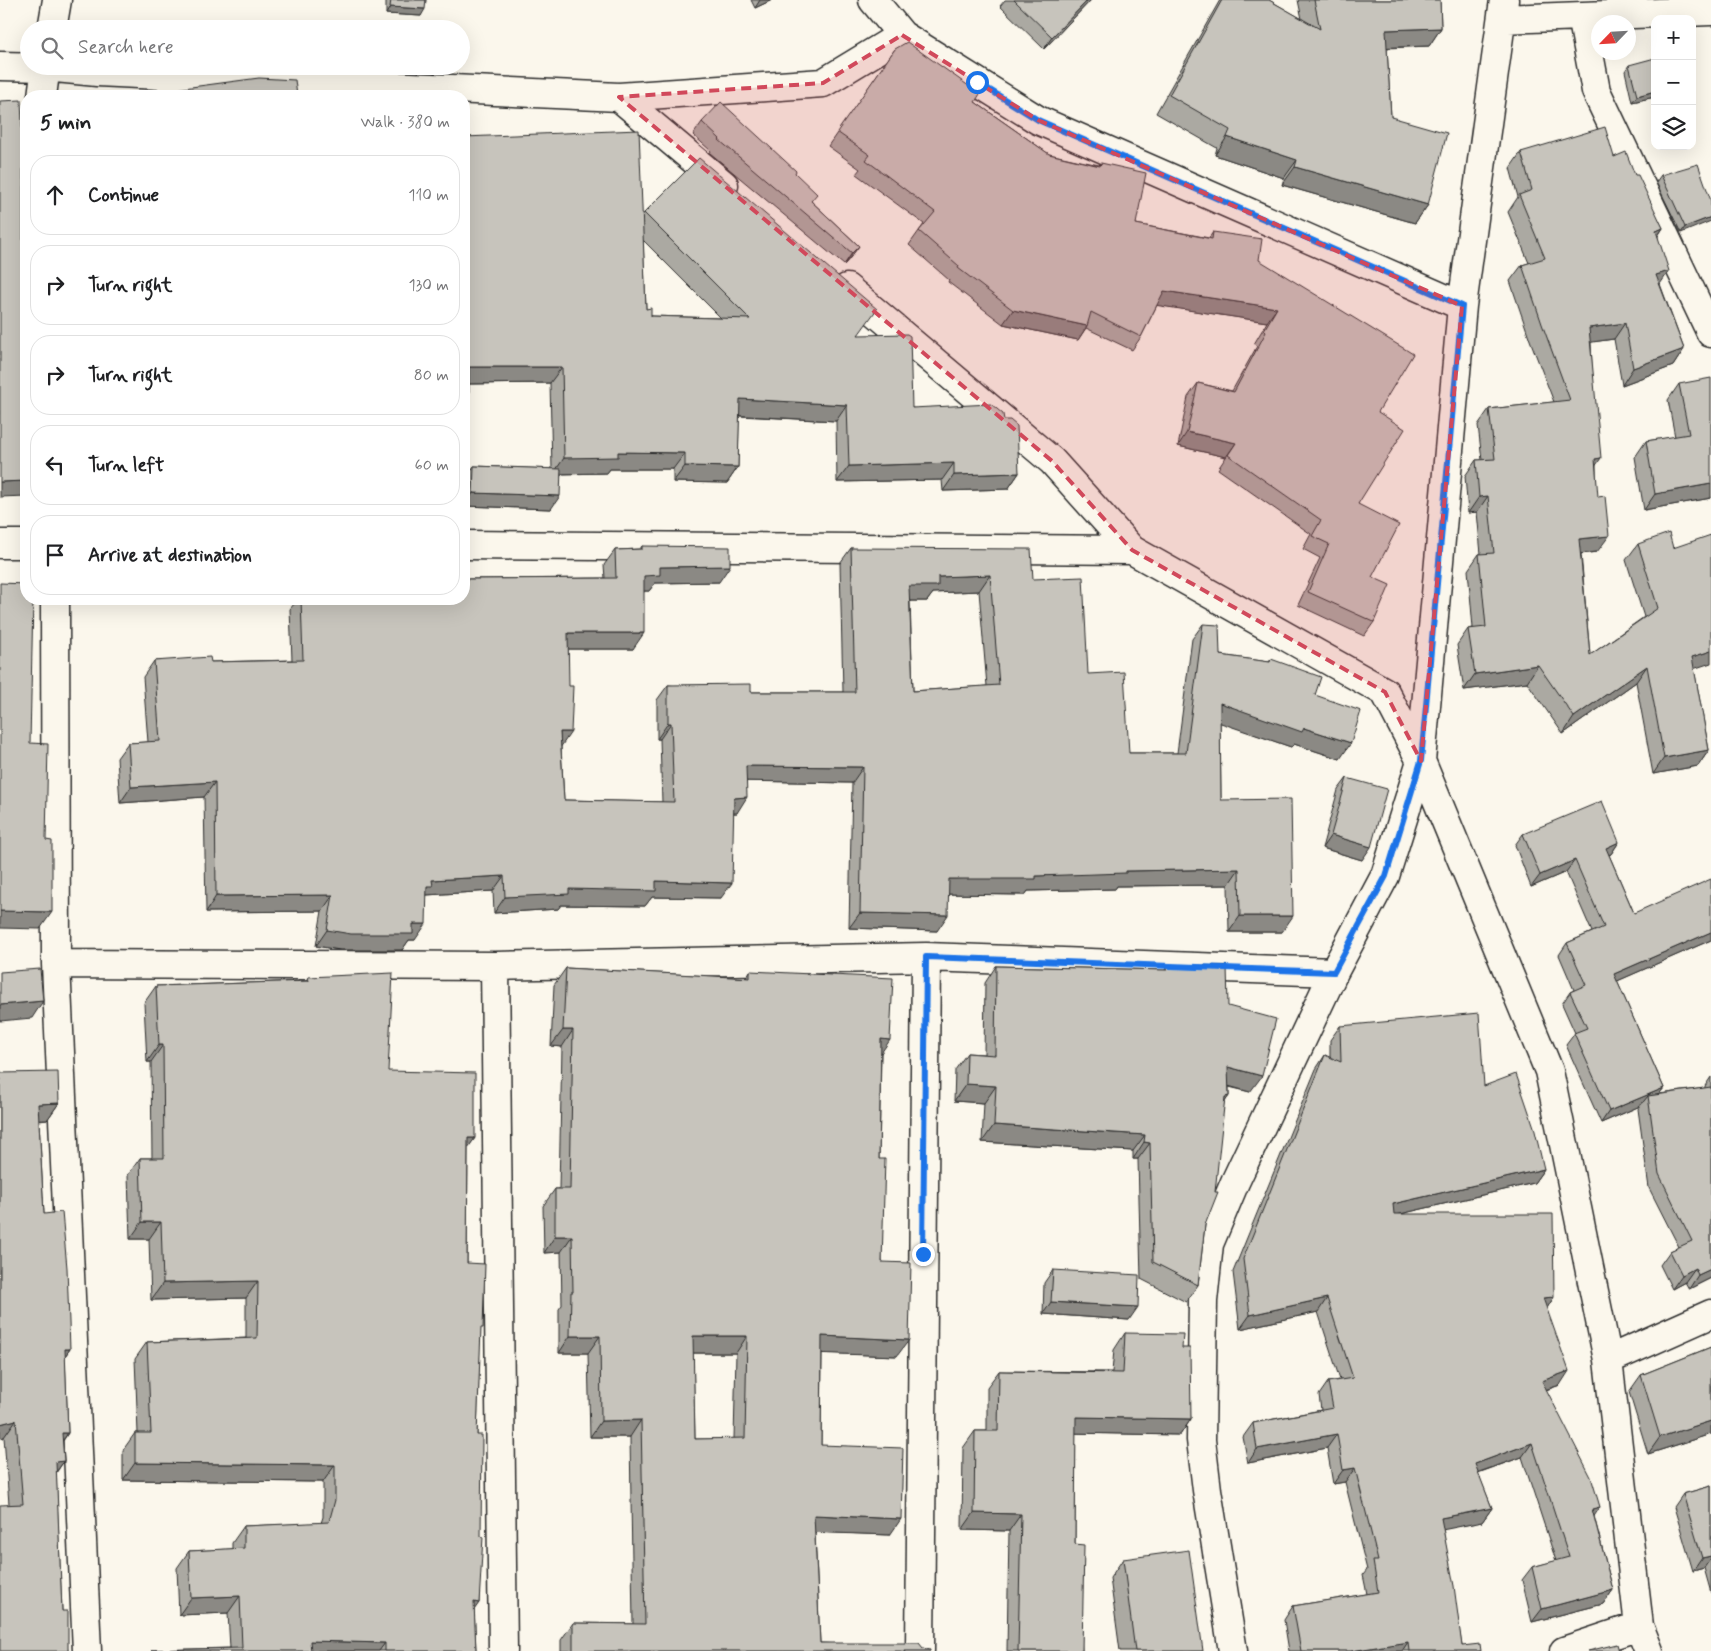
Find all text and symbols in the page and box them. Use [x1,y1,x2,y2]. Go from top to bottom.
north arrow [1591,15,1636,60]
map controls [1651,15,1696,150]
button: + [1651,15,1696,60]
search box [20,20,470,75]
icon: search [38,34,66,62]
text: Search here [78,35,174,60]
button: − [1651,60,1696,105]
route start [966,71,989,94]
button: layers [1651,105,1696,150]
text: 5 min [40,109,92,137]
text: Walk · 380 m [360,112,450,133]
icon: ahead [41,181,69,209]
text: Continue [88,183,159,208]
text: 110 m [408,185,449,206]
icon: right [41,271,69,299]
text: Turn right [88,273,172,298]
text: 130 m [408,275,449,296]
icon: right [41,361,69,389]
text: Turn right [88,363,172,388]
text: 80 m [414,365,449,386]
icon: left [41,451,69,479]
text: Turn left [88,453,164,478]
text: 60 m [415,455,449,476]
icon: arrive [41,541,69,569]
text: Arrive at destination [88,543,252,568]
route end [912,1243,935,1266]

